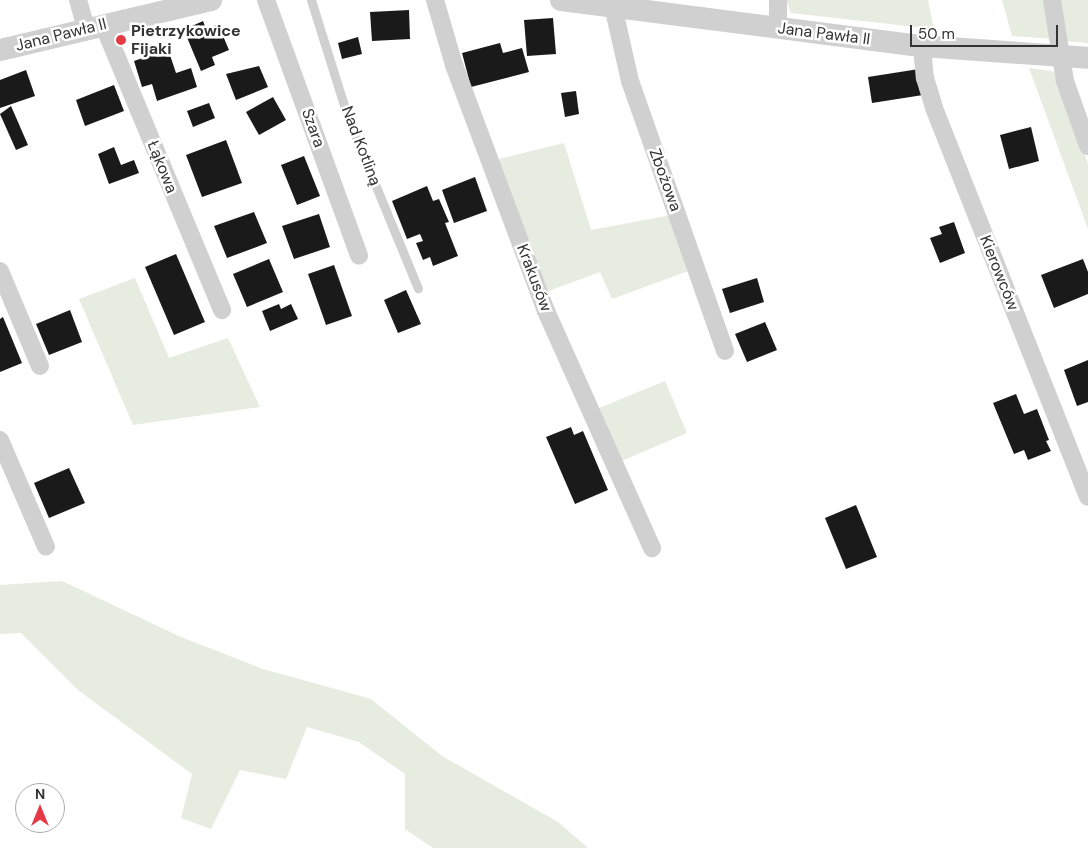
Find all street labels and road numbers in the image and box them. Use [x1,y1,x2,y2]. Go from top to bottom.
street label: Jana Pawła II [14,14,108,56]
street label: Jana Pawła II [777,19,871,49]
street label: Nad Kotliną [337,104,385,188]
street label: Szara [297,106,329,150]
street label: Łąkowa [143,138,181,196]
street label: Zbożowa [645,146,685,214]
street label: Kierowców [975,233,1023,313]
street label: Krakusów [512,242,556,314]

